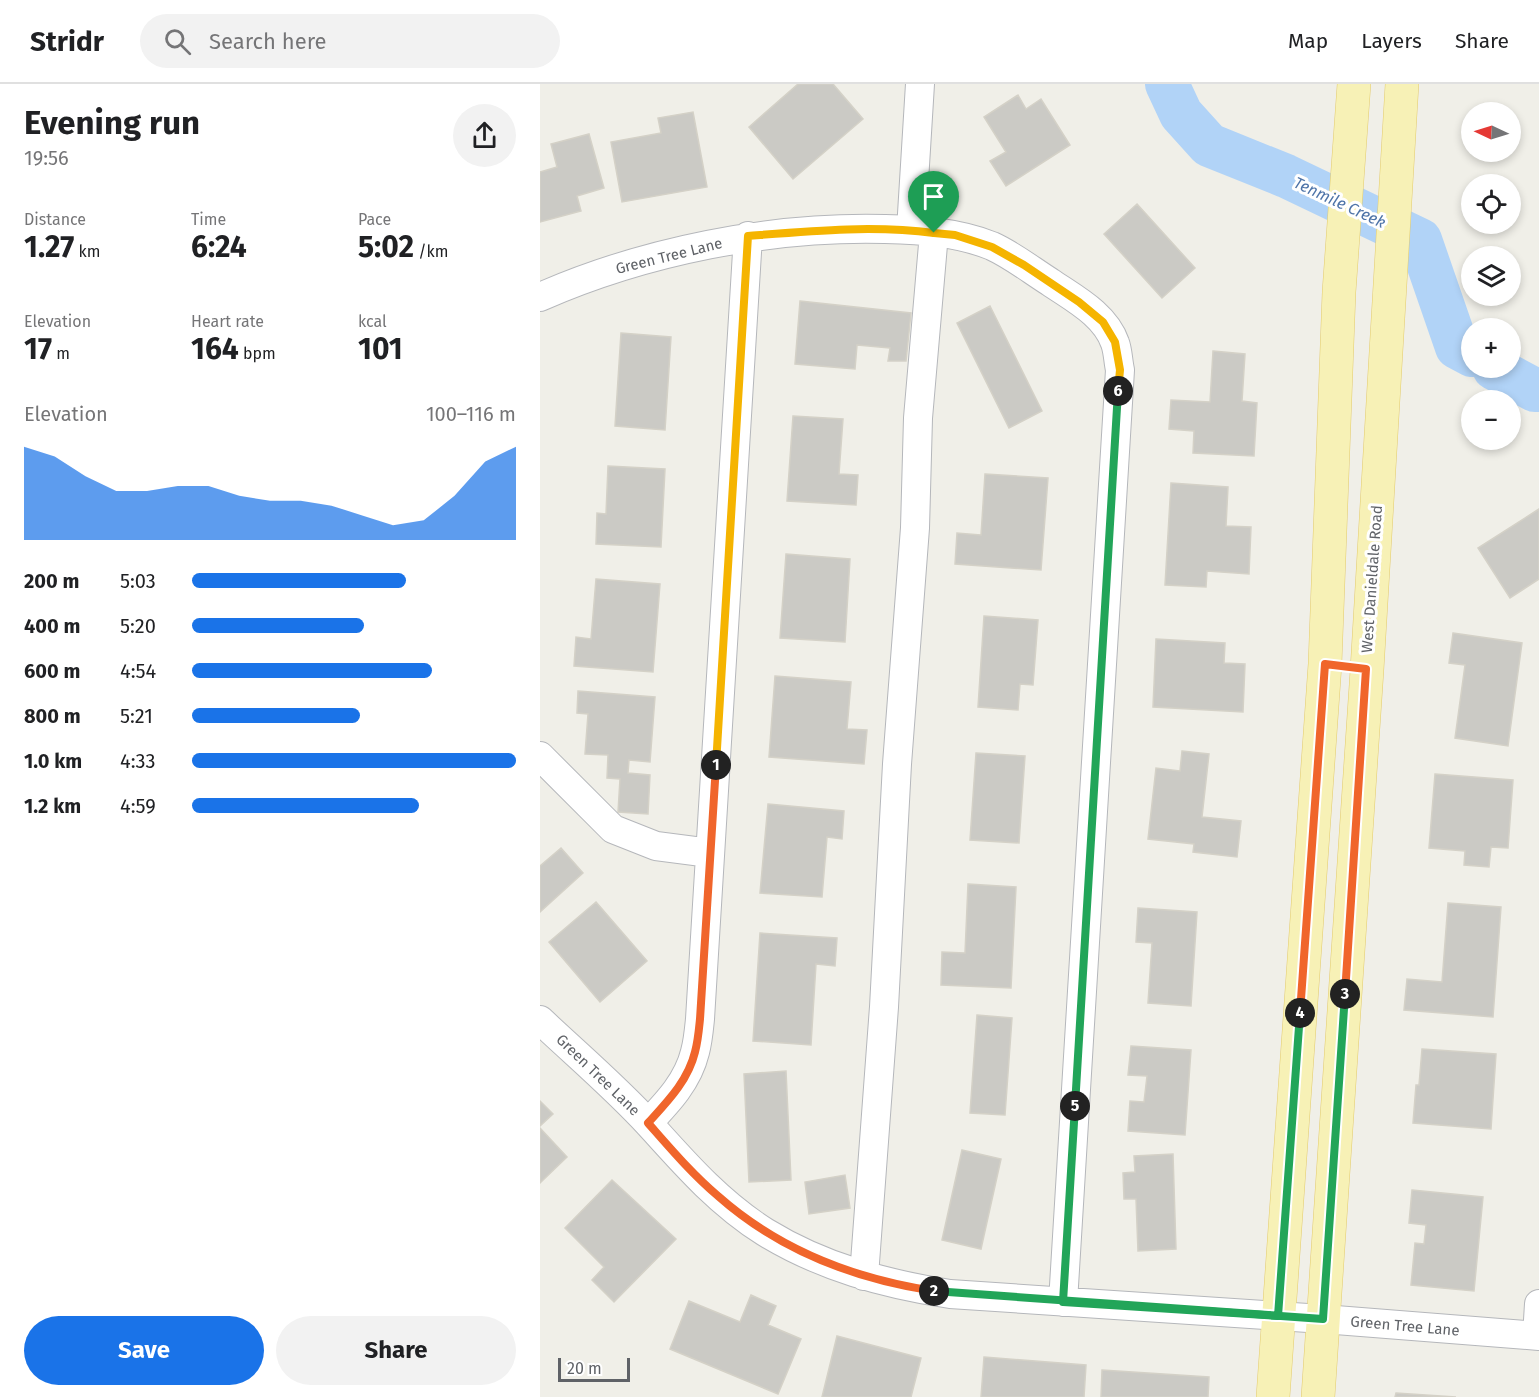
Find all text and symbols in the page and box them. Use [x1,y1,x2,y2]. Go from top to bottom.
search box [140,14,560,68]
text: Stridr [30,25,104,58]
icon: search [161,25,194,58]
text: Search here [209,28,327,55]
text: Map [1288,28,1328,54]
text: Layers [1361,28,1422,54]
text: Share [1455,28,1509,54]
north arrow [1461,102,1521,162]
map controls [1461,102,1521,450]
text: Evening run [24,103,200,143]
button: share [453,104,516,167]
text: 19:56 [24,146,69,170]
pin [908,171,959,233]
water label: Tenmile Creek [1291,173,1389,232]
button: locate [1461,174,1521,234]
icon: arrive [917,180,950,213]
text: Distance [24,210,86,229]
text: Time [191,210,226,229]
text: Pace [358,210,391,229]
text: 1.27 [24,229,74,265]
text: 6:24 [191,229,247,265]
text: 5:02 [358,229,414,265]
street label: Green Tree Lane [614,234,724,278]
text: km [74,242,101,261]
text: /km [414,242,448,261]
button: layers [1461,246,1521,306]
text: Elevation [24,312,91,331]
text: Heart rate [191,312,264,331]
text: kcal [358,312,387,331]
button: + [1461,318,1521,378]
text: 17 [24,331,52,367]
text: 164 [191,331,239,367]
text: 101 [358,331,403,367]
text: m [52,344,70,363]
text: bpm [239,344,276,363]
pin: 6 [1103,376,1133,406]
text: 6 [1113,381,1123,400]
button: − [1461,390,1521,450]
text: Elevation [24,402,108,426]
text: 100–116 m [426,402,516,426]
street label: West Danieldale Road [1358,505,1386,653]
text: 200 m [24,569,79,593]
text: 5:03 [120,569,156,593]
text: 400 m [24,614,80,638]
text: 5:20 [120,614,156,638]
text: 600 m [24,659,80,683]
text: 4:54 [120,659,156,683]
text: 800 m [24,704,81,728]
text: 5:21 [120,704,153,728]
text: 1.0 km [24,749,82,773]
text: 4:33 [120,749,156,773]
pin: 1 [701,750,731,780]
text: 1 [712,755,720,774]
text: 1.2 km [24,794,81,818]
text: 4:59 [120,794,156,818]
pin: 3 [1330,979,1360,1009]
text: 3 [1341,984,1349,1003]
pin: 4 [1285,998,1315,1028]
text: 4 [1295,1003,1305,1022]
street label: Green Tree Lane [552,1031,644,1119]
pin: 5 [1060,1091,1090,1121]
text: 5 [1071,1096,1079,1115]
pin: 2 [919,1276,949,1306]
text: 2 [930,1281,938,1300]
street label: Green Tree Lane [1350,1312,1460,1340]
button: Save [24,1316,264,1385]
button: Share [276,1316,516,1385]
scale bar [558,1355,630,1382]
text: 20 m [567,1359,602,1378]

